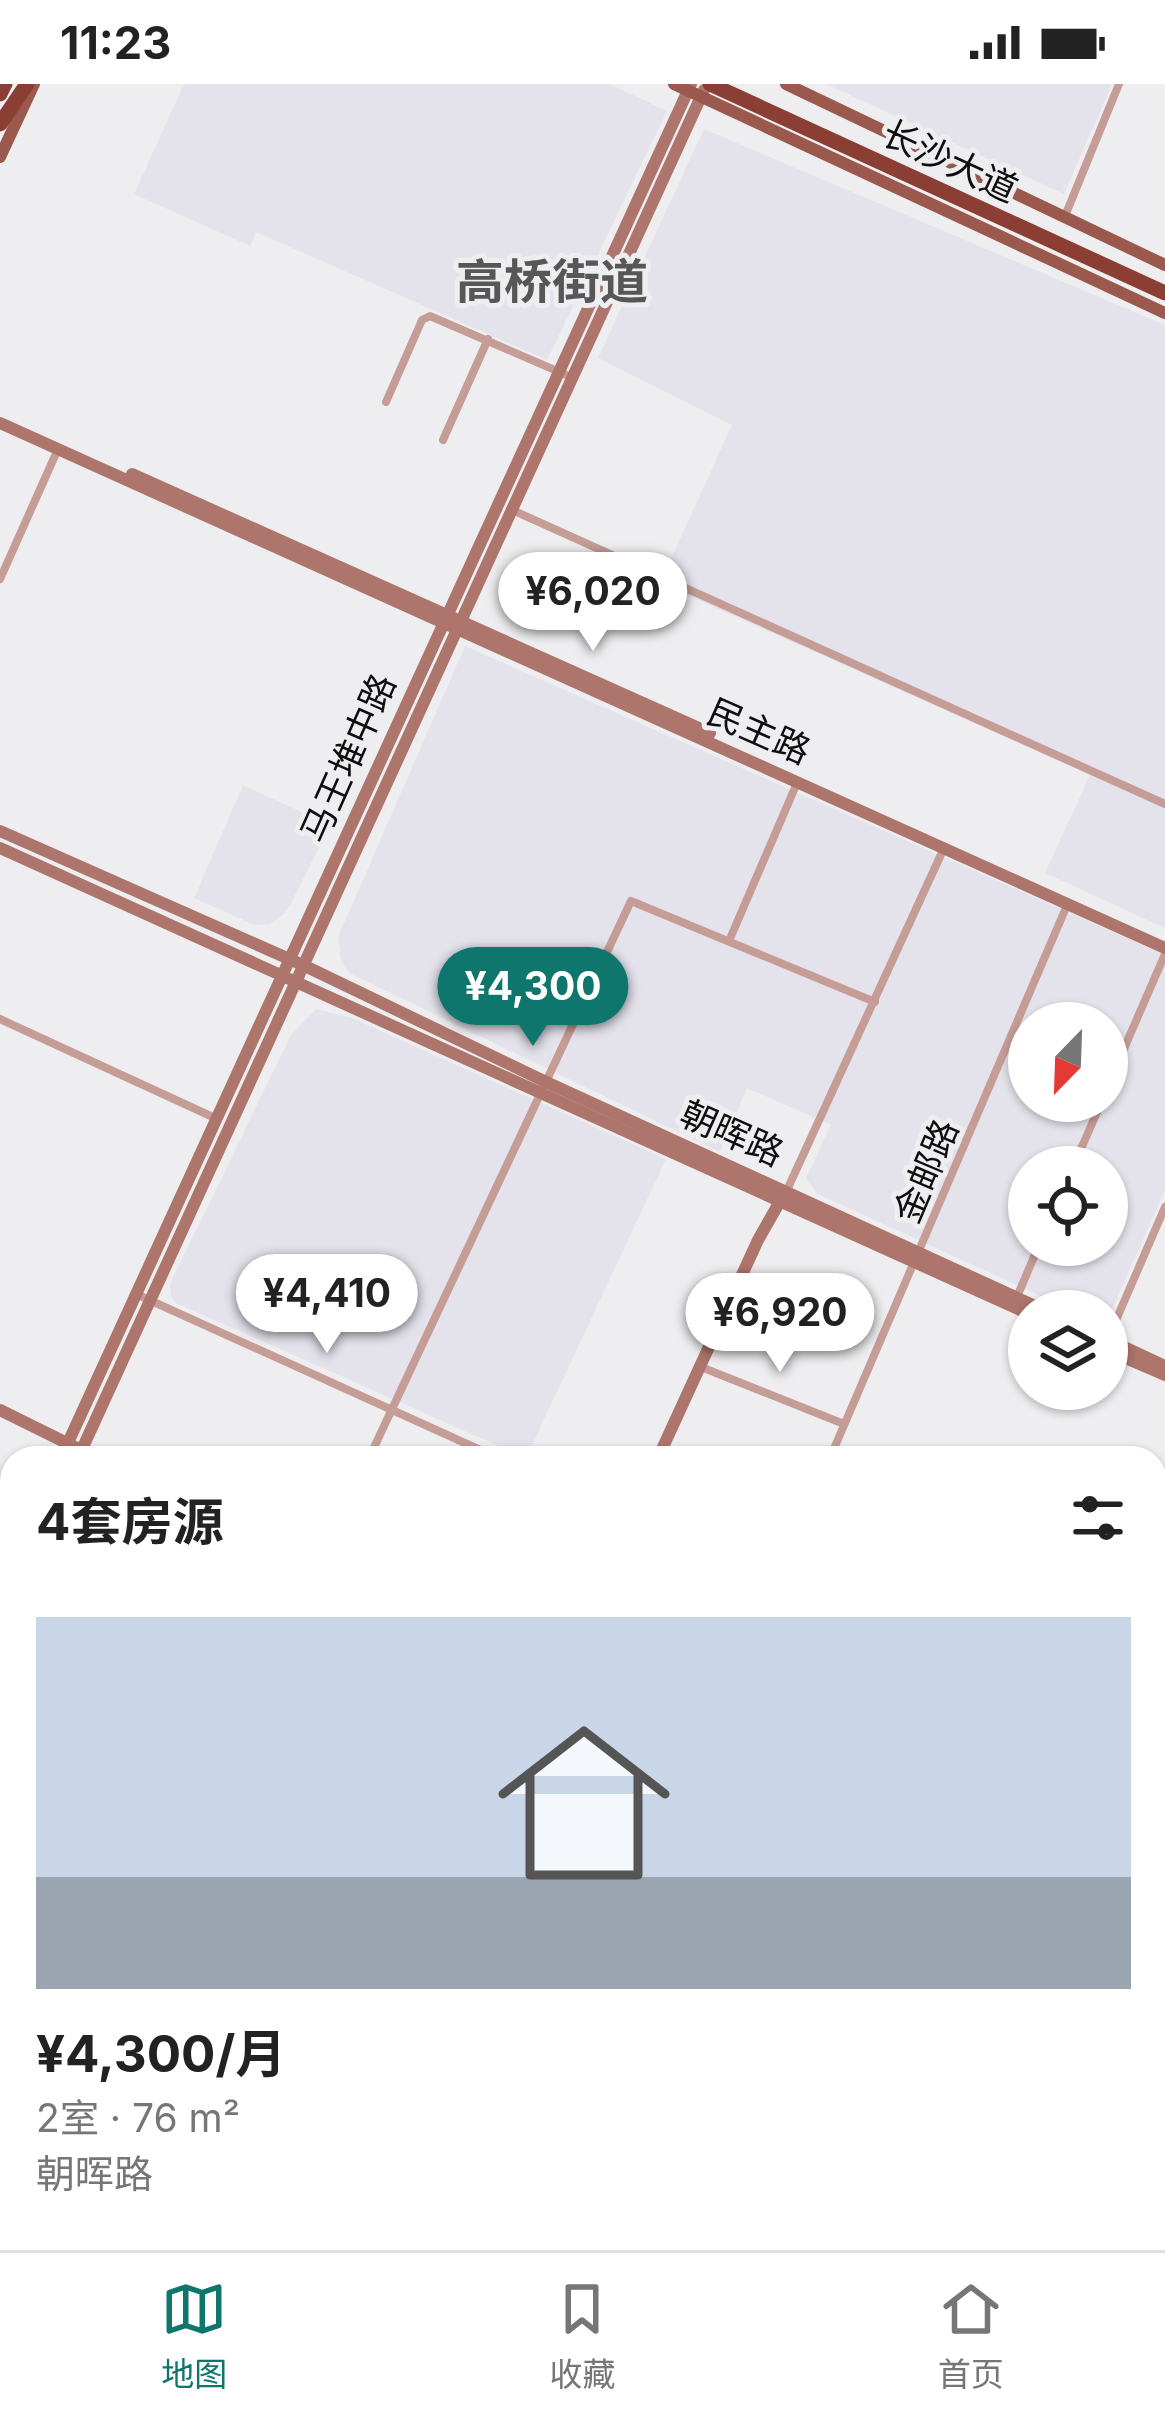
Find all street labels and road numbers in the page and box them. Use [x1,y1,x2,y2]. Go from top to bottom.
street label: 长沙大道 [875,111,1025,211]
street label: 马王堆中路 [291,667,405,849]
street label: 民主路 [701,689,817,773]
street label: 朝晖路 [674,1091,790,1175]
street label: 金邮路 [885,1113,967,1229]

